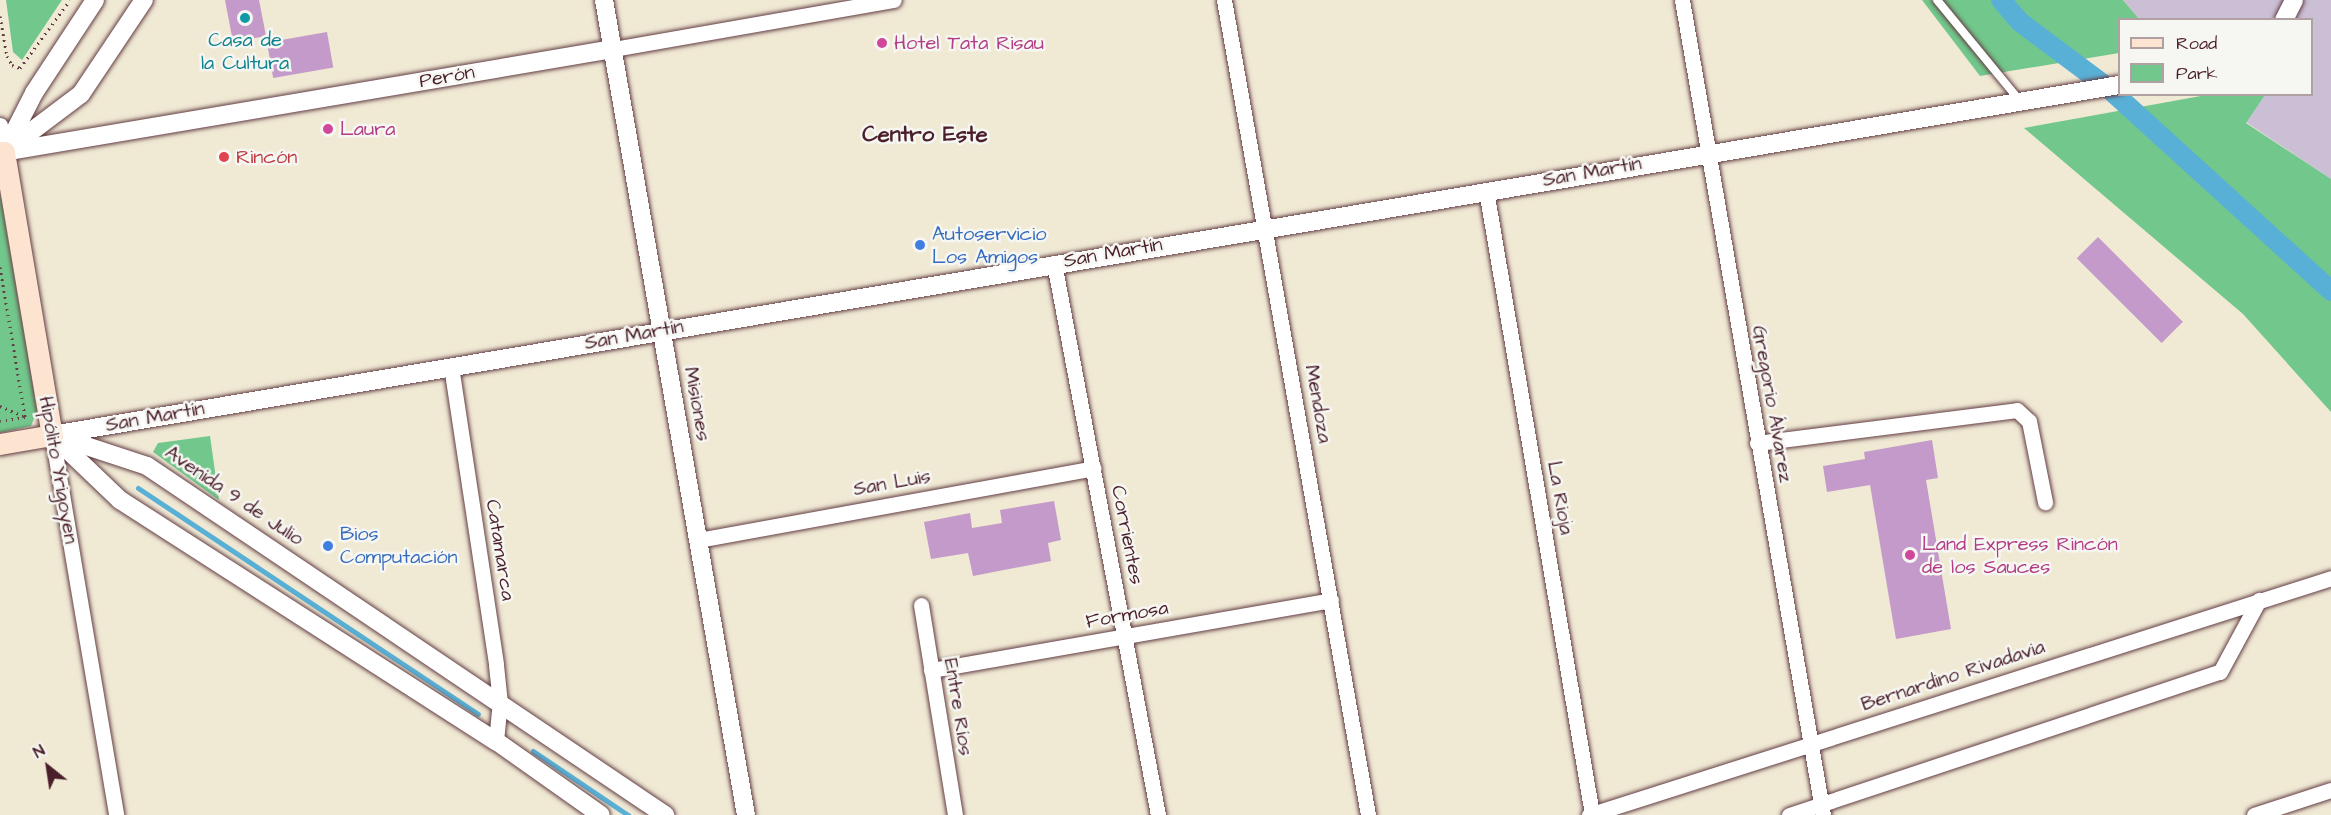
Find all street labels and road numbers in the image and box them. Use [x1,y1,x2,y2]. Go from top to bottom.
street label: Perón [417,60,477,94]
street label: San Martín [1541,152,1643,192]
street label: San Martín [1062,233,1164,273]
street label: San Martín [583,315,685,355]
street label: Gregorio Álvarez [1746,324,1798,484]
street label: Mendoza [1299,363,1337,445]
street label: Misiones [679,365,715,443]
street label: Hipólito Yrigoyen [33,394,83,546]
street label: San Martín [104,397,206,437]
street label: Avenida 9 de Julio [160,441,308,551]
street label: La Rioja [1542,459,1578,537]
street label: San Luis [851,464,933,502]
street label: Corrientes [1106,483,1148,587]
street label: Catamarca [480,498,520,602]
street label: Formosa [1084,596,1170,634]
street label: Bernardino Rivadavia [1858,635,2048,717]
street label: Entre Ríos [938,657,978,757]

